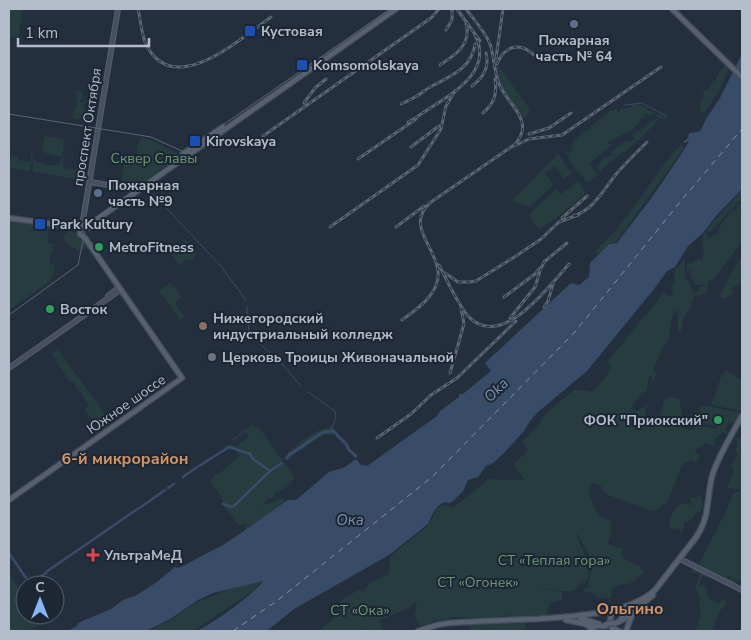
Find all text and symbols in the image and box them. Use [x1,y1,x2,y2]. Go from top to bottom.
scale bar [18,15,149,47]
marker: Пожарная часть № 64 [568,18,580,30]
place label: Кустовая [261,22,323,41]
text: 1 km [25,23,58,43]
marker: Кустовая [243,24,257,38]
place label: Пожарная часть № 64 [536,31,613,66]
place label: Komsomolskaya [313,56,419,75]
marker: Komsomolskaya [295,58,309,72]
street label: проспект Октября [69,67,106,188]
place label: Kirovskaya [206,132,276,151]
marker: Kirovskaya [188,134,202,148]
park label: Сквер Славы [111,149,197,168]
place label: Пожарная часть №9 [108,176,179,211]
marker: Пожарная часть №9 [92,187,104,199]
place label: Park Kultury [51,215,133,234]
marker: Park Kultury [33,217,47,231]
place label: MetroFitness [109,238,194,257]
marker: MetroFitness [93,241,105,253]
place label: Восток [60,300,108,319]
marker: Восток [44,303,56,315]
place label: Нижегородский индустриальный колледж [213,309,393,344]
marker: Нижегородский индустриальный колледж [197,320,209,332]
place label: Церковь Троицы Живоначальной [222,348,454,367]
marker: Церковь Троицы Живоначальной [206,351,218,363]
street label: Южное шоссе [83,370,170,439]
water label: Oka [479,373,513,407]
place label: ФОК "Приокский" [583,411,708,430]
marker: ФОК "Приокский" [712,414,724,426]
district label: 6-й микрорайон [62,448,189,470]
water label: Ока [336,510,364,530]
place label: УльтраМеД [103,546,182,565]
marker: УльтраМеД [86,548,100,562]
park label: СТ «Теплая гора» [498,551,610,570]
park label: СТ «Огонек» [437,573,519,592]
north arrow [15,575,65,625]
text: С [35,578,45,597]
district label: Ольгино [597,598,663,620]
park label: СТ «Ока» [330,601,390,620]

